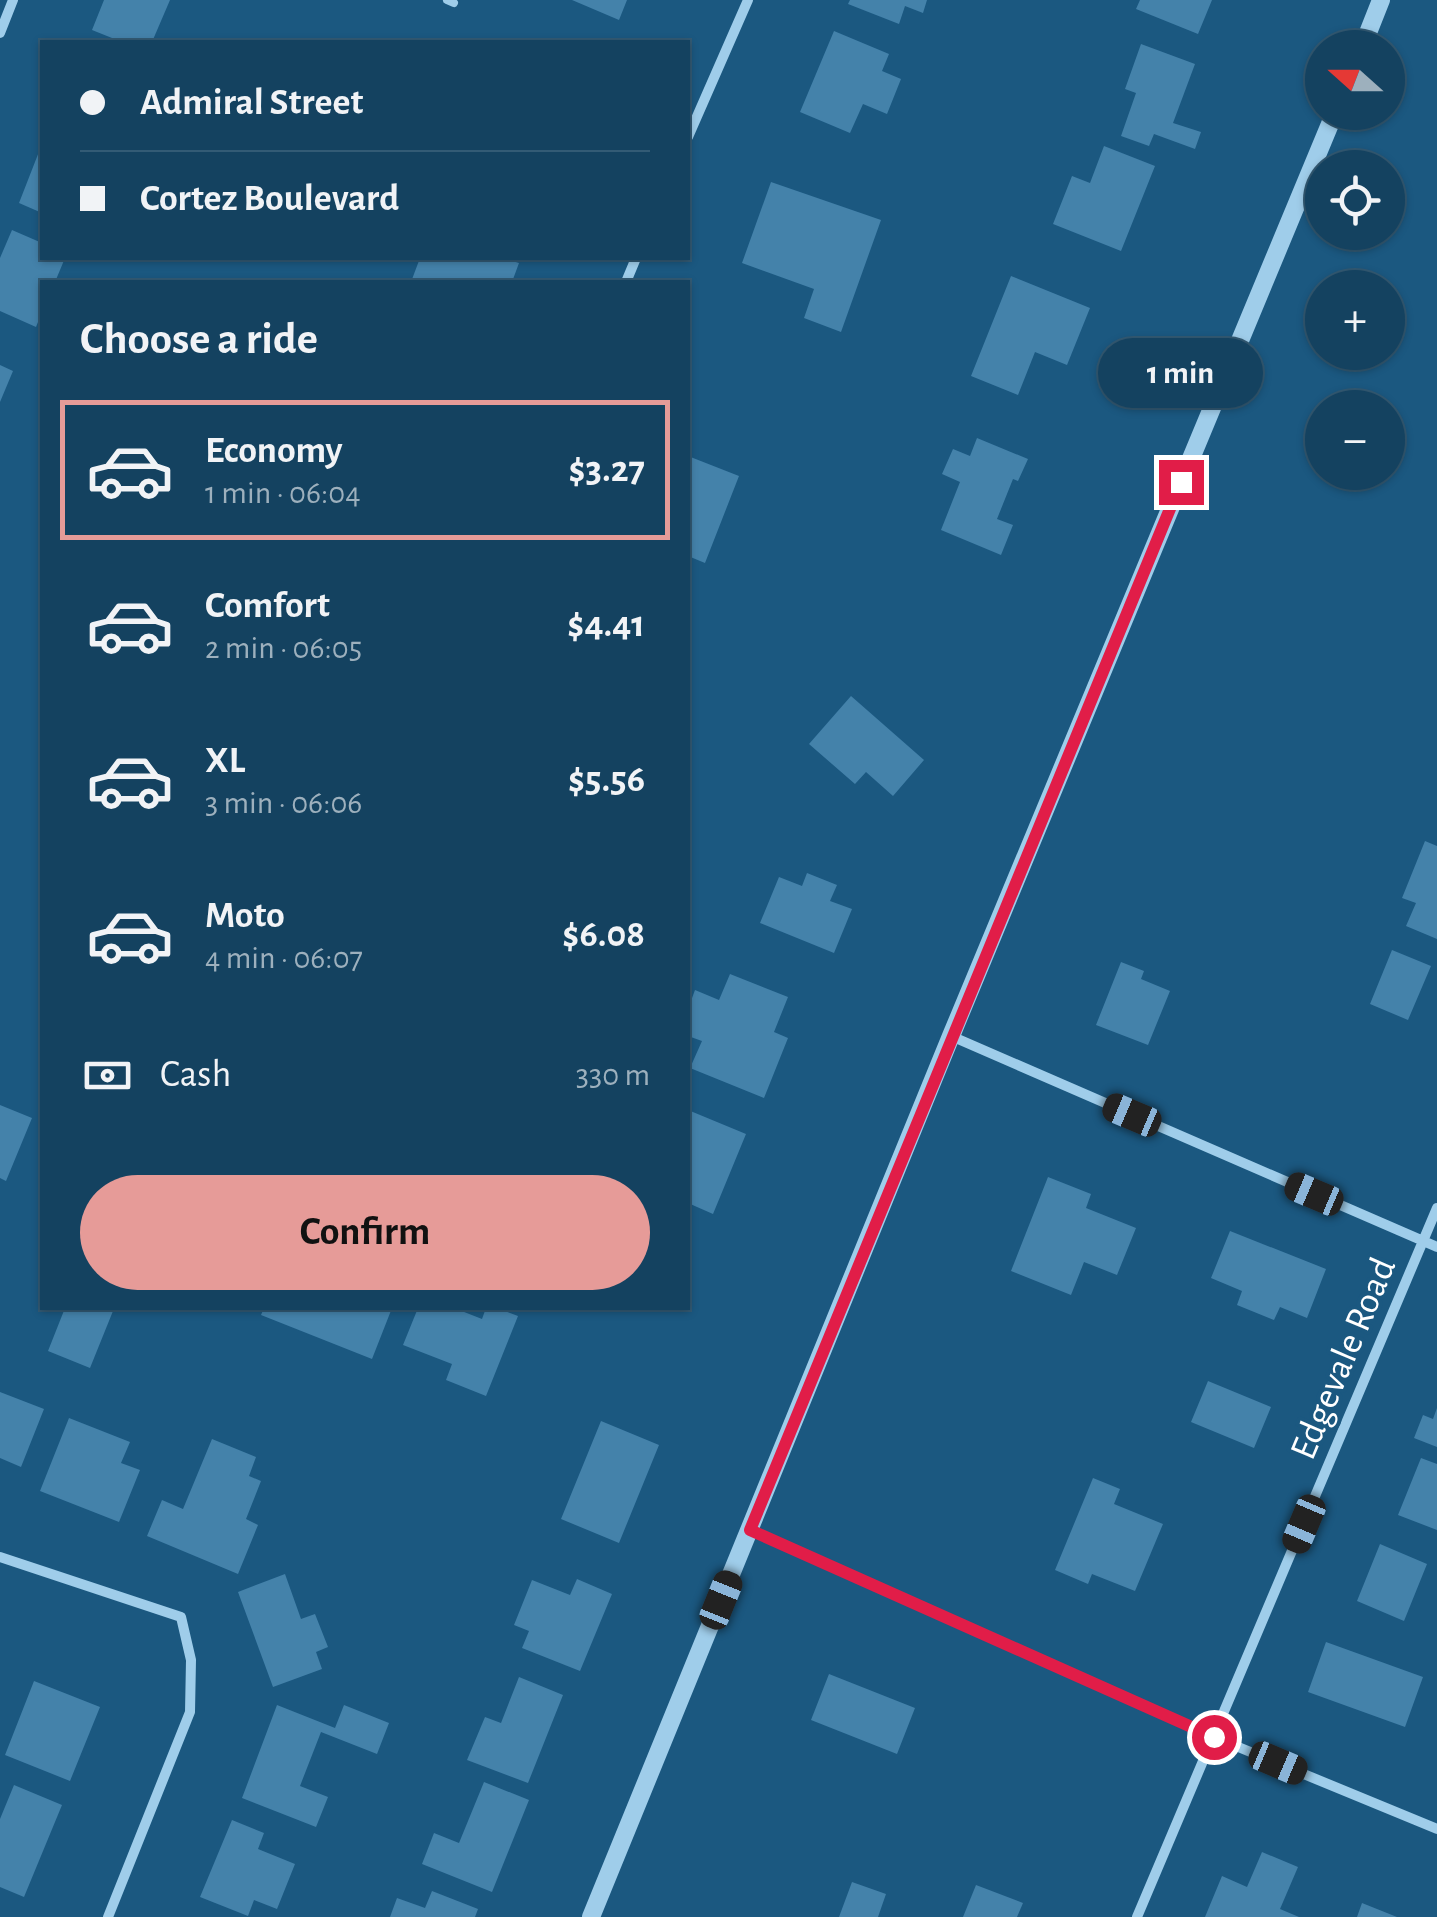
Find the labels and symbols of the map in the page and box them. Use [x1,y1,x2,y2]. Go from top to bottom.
north arrow [1305,30,1405,130]
callout: 1 min [1098,337,1264,407]
route end [1159,460,1204,505]
car [1099,1089,1165,1141]
car [1281,1168,1347,1220]
street label: Edgevale Road [1284,1252,1403,1465]
car [1278,1491,1330,1557]
car [696,1567,746,1633]
route start [1192,1715,1237,1760]
car [1245,1737,1311,1789]

